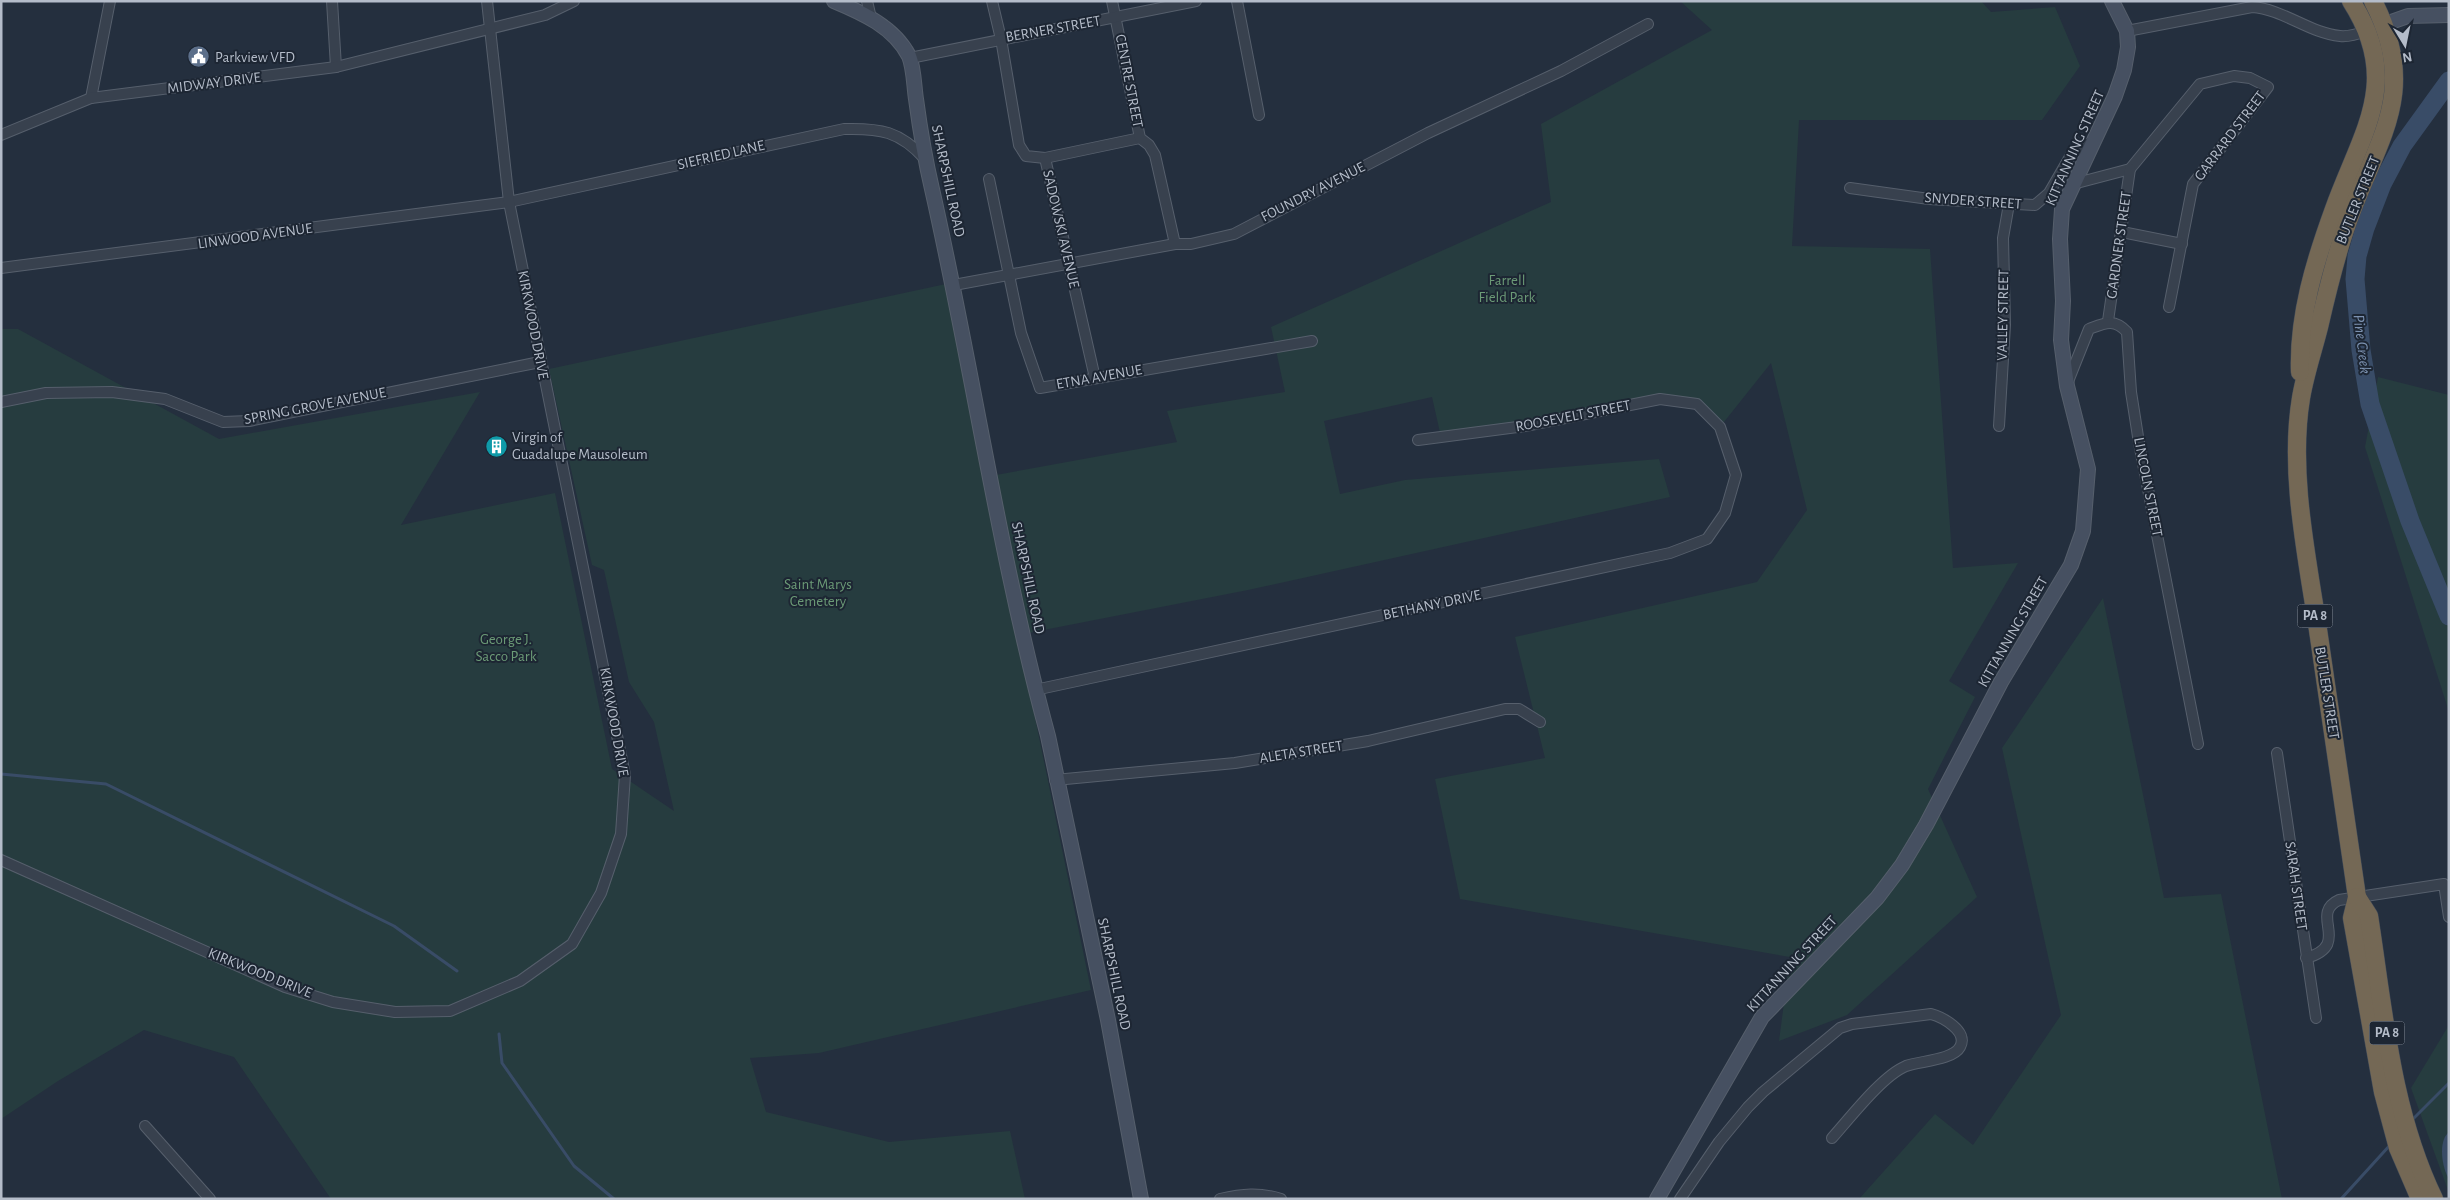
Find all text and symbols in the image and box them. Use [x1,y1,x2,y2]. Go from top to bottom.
street label: BERNER STREET [1004,13,1102,45]
north arrow [2380,20,2430,70]
street label: CENTRE STREET [1113,33,1146,130]
public building icon: Parkview VFD [187,45,211,69]
text: N [2401,49,2413,65]
place label: Parkview VFD [215,50,295,65]
street label: MIDWAY DRIVE [166,70,262,96]
street label: KITTANNING STREET [2043,87,2108,208]
street label: GARRARD STREET [2192,88,2269,184]
street label: SHARPSHILL ROAD [929,124,967,239]
street label: SIEFRIED LANE [676,138,766,172]
street label: BUTLER STREET [2334,153,2383,246]
street label: FOUNDRY AVENUE [1259,159,1367,225]
street label: SADOWSKI AVENUE [1040,169,1082,289]
street label: SNYDER STREET [1924,190,2023,212]
street label: GARDNER STREET [2104,190,2134,300]
street label: LINWOOD AVENUE [197,221,313,251]
street label: KIRKWOOD DRIVE [515,269,551,381]
street label: VALLEY STREET [1995,269,2011,361]
park label: Farrell Field Park [1479,273,1536,305]
water label: Pine Creek [2350,313,2374,375]
street label: ETNA AVENUE [1055,362,1143,392]
street label: SPRING GROVE AVENUE [243,385,387,427]
street label: ROOSEVELT STREET [1514,397,1632,435]
place label: Virgin of Guadalupe Mausoleum [512,430,648,462]
building icon: Virgin of Guadalupe Mausoleum [484,434,508,458]
street label: LINCOLN STREET [2131,436,2165,539]
street label: SHARPSHILL ROAD [1009,521,1047,636]
street label: KITTANNING STREET [1975,574,2051,690]
park label: Saint Marys Cemetery [784,577,852,609]
street label: BETHANY DRIVE [1382,587,1482,623]
road number: PA 8 [2298,604,2332,628]
park label: George J. Sacco Park [476,632,537,664]
street label: BUTLER STREET [2312,646,2342,741]
street label: KIRKWOOD DRIVE [597,666,631,778]
street label: ALETA STREET [1258,738,1344,766]
street label: SARAH STREET [2282,840,2310,932]
street label: KITTANNING STREET [1744,913,1841,1015]
street label: SHARPSHILL ROAD [1095,917,1133,1032]
street label: KIRKWOOD DRIVE [206,945,314,1001]
road number: PA 8 [2370,1021,2404,1044]

